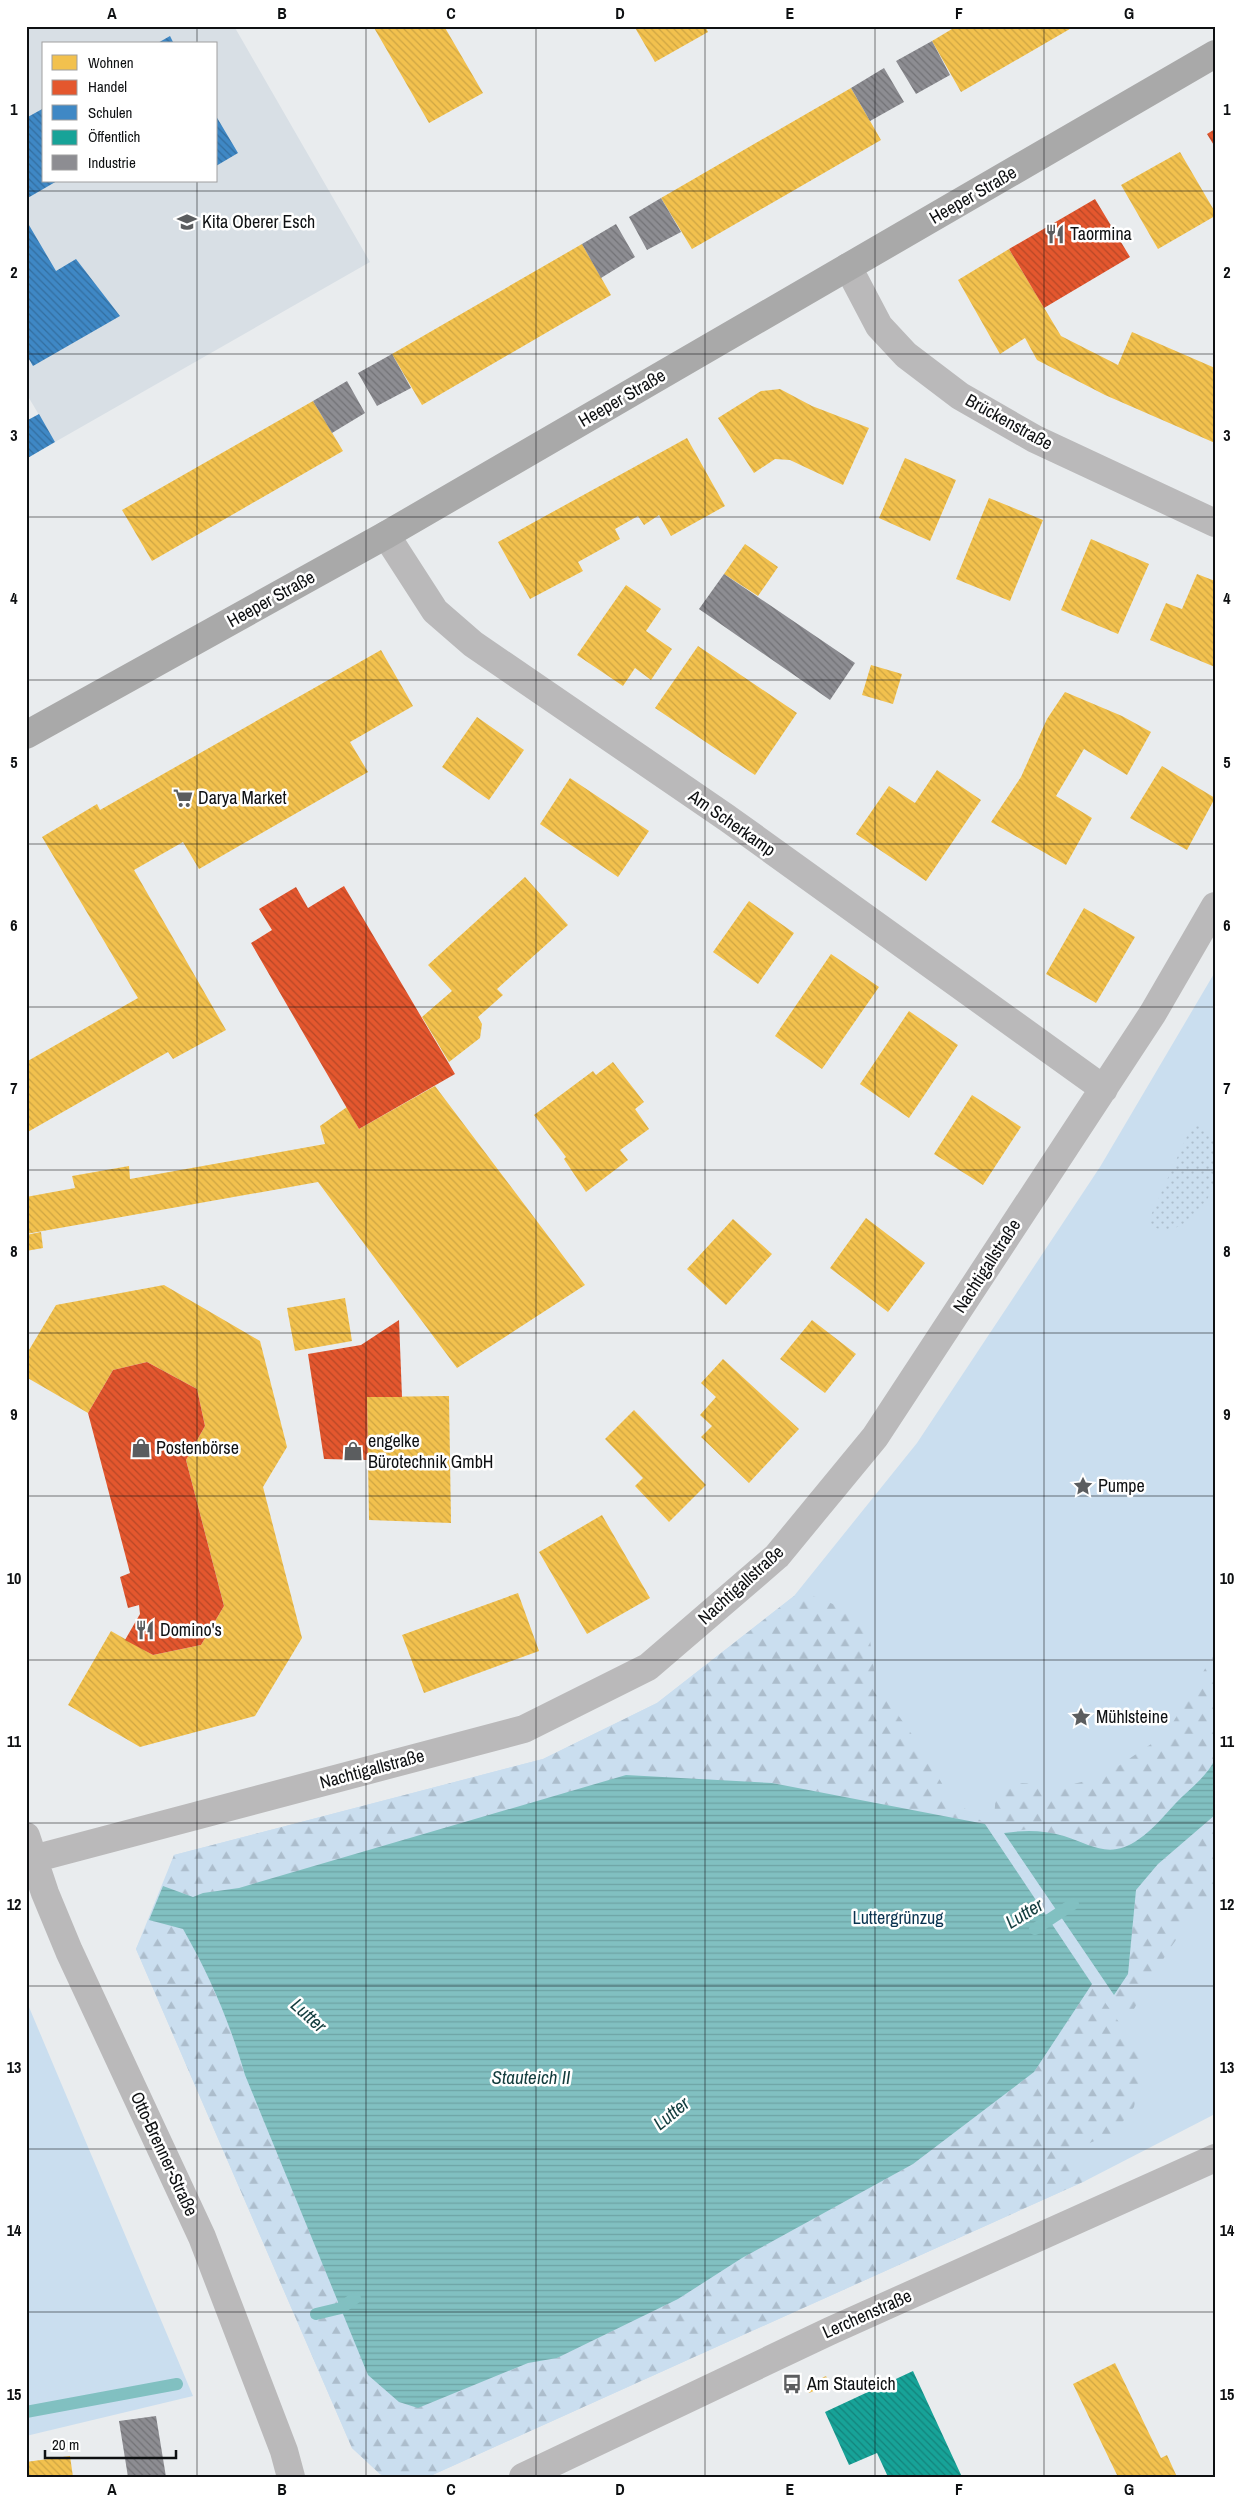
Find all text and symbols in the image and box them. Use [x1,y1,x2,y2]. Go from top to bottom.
text: A [107,2,117,24]
text: B [277,2,287,24]
text: C [446,2,456,24]
text: D [615,2,625,24]
text: E [786,2,795,24]
text: F [955,2,963,24]
text: G [1124,2,1134,24]
legend [42,42,218,182]
text: Wohnen [88,52,134,73]
text: Handel [88,76,127,97]
text: 1 [10,98,18,120]
text: 1 [1223,98,1231,120]
text: Schulen [88,102,132,123]
text: Öffentlich [88,126,140,147]
text: Industrie [88,152,136,173]
street label: Heeper Straße [925,160,1021,230]
place label: Kita Oberer Esch [202,209,315,234]
school or university icon: Kita Oberer Esch [176,211,198,233]
place label: Taormina [1070,221,1132,246]
restaurant icon: Taormina [1044,223,1066,245]
text: 2 [10,261,18,283]
text: 2 [1223,261,1231,283]
street label: Heeper Straße [574,363,670,433]
street label: Brückenstraße [961,387,1057,456]
text: 3 [10,424,18,446]
text: 3 [1223,424,1231,446]
street label: Heeper Straße [222,564,319,633]
text: 4 [10,587,18,609]
text: 4 [1223,587,1231,609]
text: 5 [10,751,18,773]
text: 5 [1223,751,1231,773]
street label: Am Scherkamp [683,783,781,862]
place label: Darya Market [198,785,287,810]
supermarket icon: Darya Market [172,787,194,809]
text: 6 [10,914,18,936]
text: 6 [1223,914,1231,936]
text: 7 [10,1077,18,1099]
text: 7 [1223,1077,1231,1099]
street label: Nachtigallstraße [947,1214,1026,1318]
text: 8 [10,1240,18,1262]
text: 8 [1223,1240,1231,1262]
text: 9 [10,1403,18,1425]
text: 9 [1223,1403,1231,1425]
place label: engelke Bürotechnik GmbH [368,1428,494,1474]
place label: Postenbörse [156,1435,239,1460]
shop icon: Postenbörse [130,1437,152,1459]
shop icon: engelke Bürotechnik GmbH [342,1440,364,1462]
place label: Pumpe [1098,1473,1145,1498]
place icon: Pumpe [1072,1475,1094,1497]
street label: Nachtigallstraße [692,1539,789,1630]
text: 10 [7,1567,21,1589]
text: 10 [1220,1567,1234,1589]
place label: Domino's [160,1617,222,1642]
restaurant icon: Domino's [134,1619,156,1641]
place label: Mühlsteine [1096,1704,1168,1729]
place icon: Mühlsteine [1070,1706,1092,1728]
text: 11 [7,1730,22,1752]
text: 11 [1220,1730,1235,1752]
street label: Nachtigallstraße [317,1743,427,1794]
water label: Lutter [1000,1891,1048,1934]
text: 12 [7,1893,21,1915]
text: 12 [1220,1893,1234,1915]
park label: Luttergrünzug [852,1905,944,1930]
water label: Lutter [285,1992,333,2039]
text: 13 [7,2056,21,2078]
text: 13 [1220,2056,1234,2078]
water label: Stauteich II [492,2064,571,2090]
street label: Otto-Brenner-Straße [125,2088,204,2220]
water label: Lutter [647,2090,695,2136]
text: 14 [7,2219,22,2241]
text: 14 [1220,2219,1235,2241]
street label: Lerchenstraße [818,2283,915,2344]
place label: Am Stauteich [806,2371,896,2396]
bus stop icon: Am Stauteich [781,2373,803,2395]
text: 15 [7,2383,21,2405]
text: 15 [1220,2383,1234,2405]
scale bar [45,2428,176,2460]
text: 20 m [52,2434,79,2455]
text: A [107,2478,117,2500]
text: B [277,2478,287,2500]
text: C [446,2478,456,2500]
text: D [615,2478,625,2500]
text: E [786,2478,795,2500]
text: F [955,2478,963,2500]
text: G [1124,2478,1134,2500]

